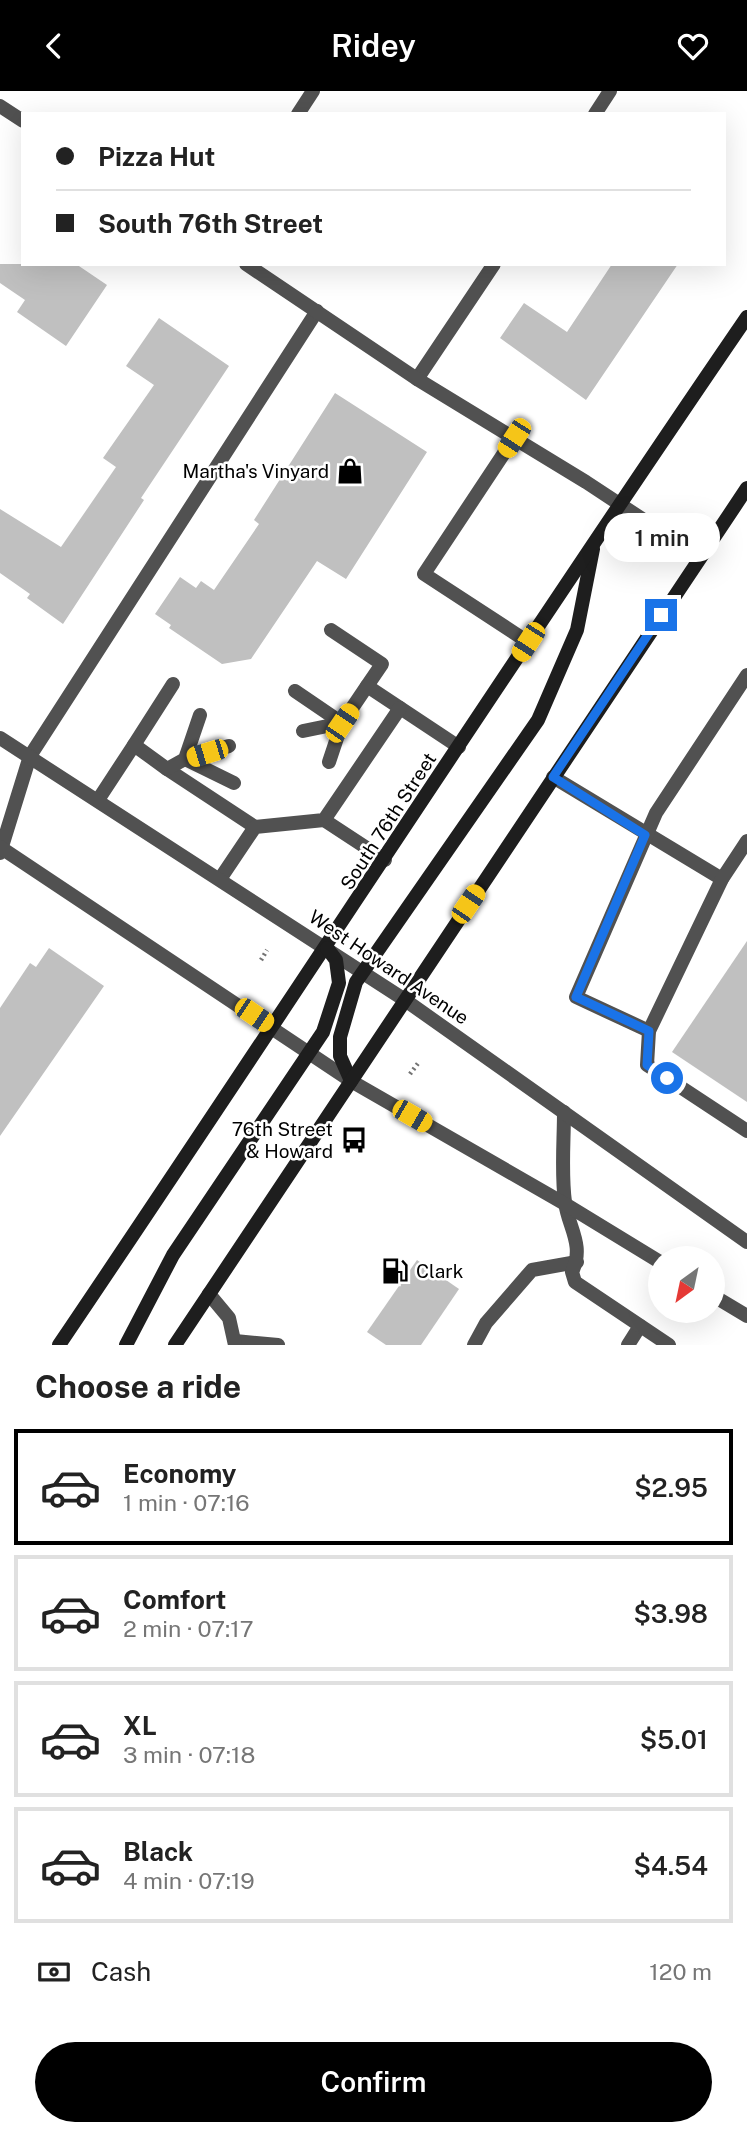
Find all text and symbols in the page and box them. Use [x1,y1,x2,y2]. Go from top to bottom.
icon: back [35,27,73,65]
text: Ridey [331,27,416,64]
icon: heart [674,27,712,65]
text: Pizza Hut [98,141,215,172]
text: South 76th Street [98,208,323,239]
car [494,415,535,461]
shop icon: Martha's Vinyard [335,456,365,486]
place label: Martha's Vinyard [182,460,329,482]
callout: 1 min [603,513,719,563]
text: 1 min [635,524,689,551]
route end [645,599,677,631]
car [508,619,549,665]
car [322,700,363,746]
car [184,737,231,769]
street label: South 76th Street [336,748,440,894]
car [448,881,489,927]
street label: West Howard Avenue [305,905,473,1029]
car [231,995,278,1035]
route start [651,1062,683,1094]
car [389,1096,436,1136]
place label: 76th Street & Howard [232,1118,333,1162]
bus stop icon: 76th Street & Howard [339,1125,369,1155]
north arrow [648,1246,724,1323]
map controls [648,1246,725,1323]
fuel station icon: Clark [380,1256,410,1286]
place label: Clark [416,1260,464,1282]
text: Choose a ride [35,1368,241,1405]
icon: car [39,1456,102,1519]
text: Economy [123,1458,236,1489]
text: $2.95 [634,1472,708,1503]
text: 1 min · 07:16 [123,1489,250,1516]
icon: car [39,1582,102,1645]
text: Comfort [123,1584,226,1615]
text: $3.98 [633,1598,708,1629]
text: 2 min · 07:17 [123,1615,253,1642]
icon: car [39,1708,102,1771]
text: XL [123,1710,157,1741]
text: $5.01 [640,1724,708,1755]
text: 3 min · 07:18 [123,1741,255,1768]
icon: car [39,1834,102,1897]
text: Black [123,1836,193,1867]
text: $4.54 [633,1850,708,1881]
text: 4 min · 07:19 [123,1867,255,1894]
icon: cash [35,1953,73,1991]
text: Cash [91,1956,151,1987]
text: 120 m [649,1958,712,1985]
button: Confirm [35,2042,712,2122]

